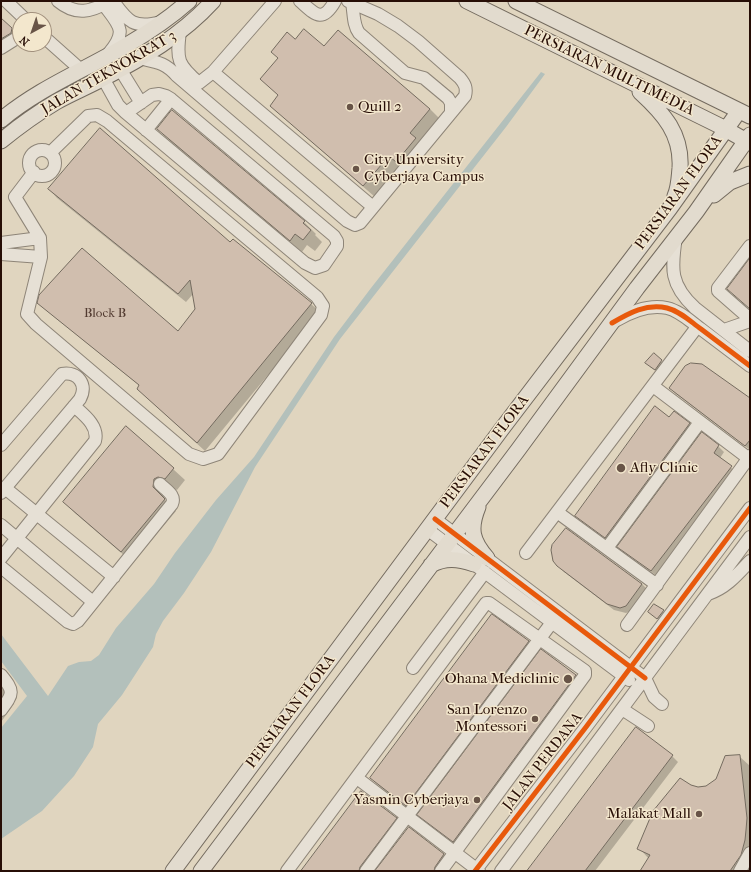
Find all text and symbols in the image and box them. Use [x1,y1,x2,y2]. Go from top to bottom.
north arrow [12,12,52,52]
street label: PERSIARAN MULTIMEDIA [521,22,697,120]
street label: JALAN TEKNOKRAT 3 [38,27,180,119]
text: N [17,33,32,48]
place label: Quill 2 [358,98,402,116]
marker: Quill 2 [345,102,355,112]
street label: PERSIARAN FLORA [631,132,727,254]
place label: City University Cyberjaya Campus [364,151,484,186]
marker: City University Cyberjaya Campus [351,164,361,174]
house number: Block B [84,306,126,322]
street label: PERSIARAN FLORA [437,392,533,512]
place label: Afly Clinic [630,459,698,477]
marker: Afly Clinic [615,462,627,474]
street label: PERSIARAN FLORA [243,652,339,772]
place label: Ohana Mediclinic [445,670,559,688]
marker: Ohana Mediclinic [562,673,574,685]
place label: San Lorenzo Montessori [447,701,527,736]
street label: JALAN PERDANA [499,709,587,815]
marker: San Lorenzo Montessori [530,714,540,724]
place label: Yasmin Cyberjaya [353,791,469,809]
marker: Yasmin Cyberjaya [472,795,482,805]
place label: Malakat Mall [607,805,691,823]
marker: Malakat Mall [694,809,704,819]

